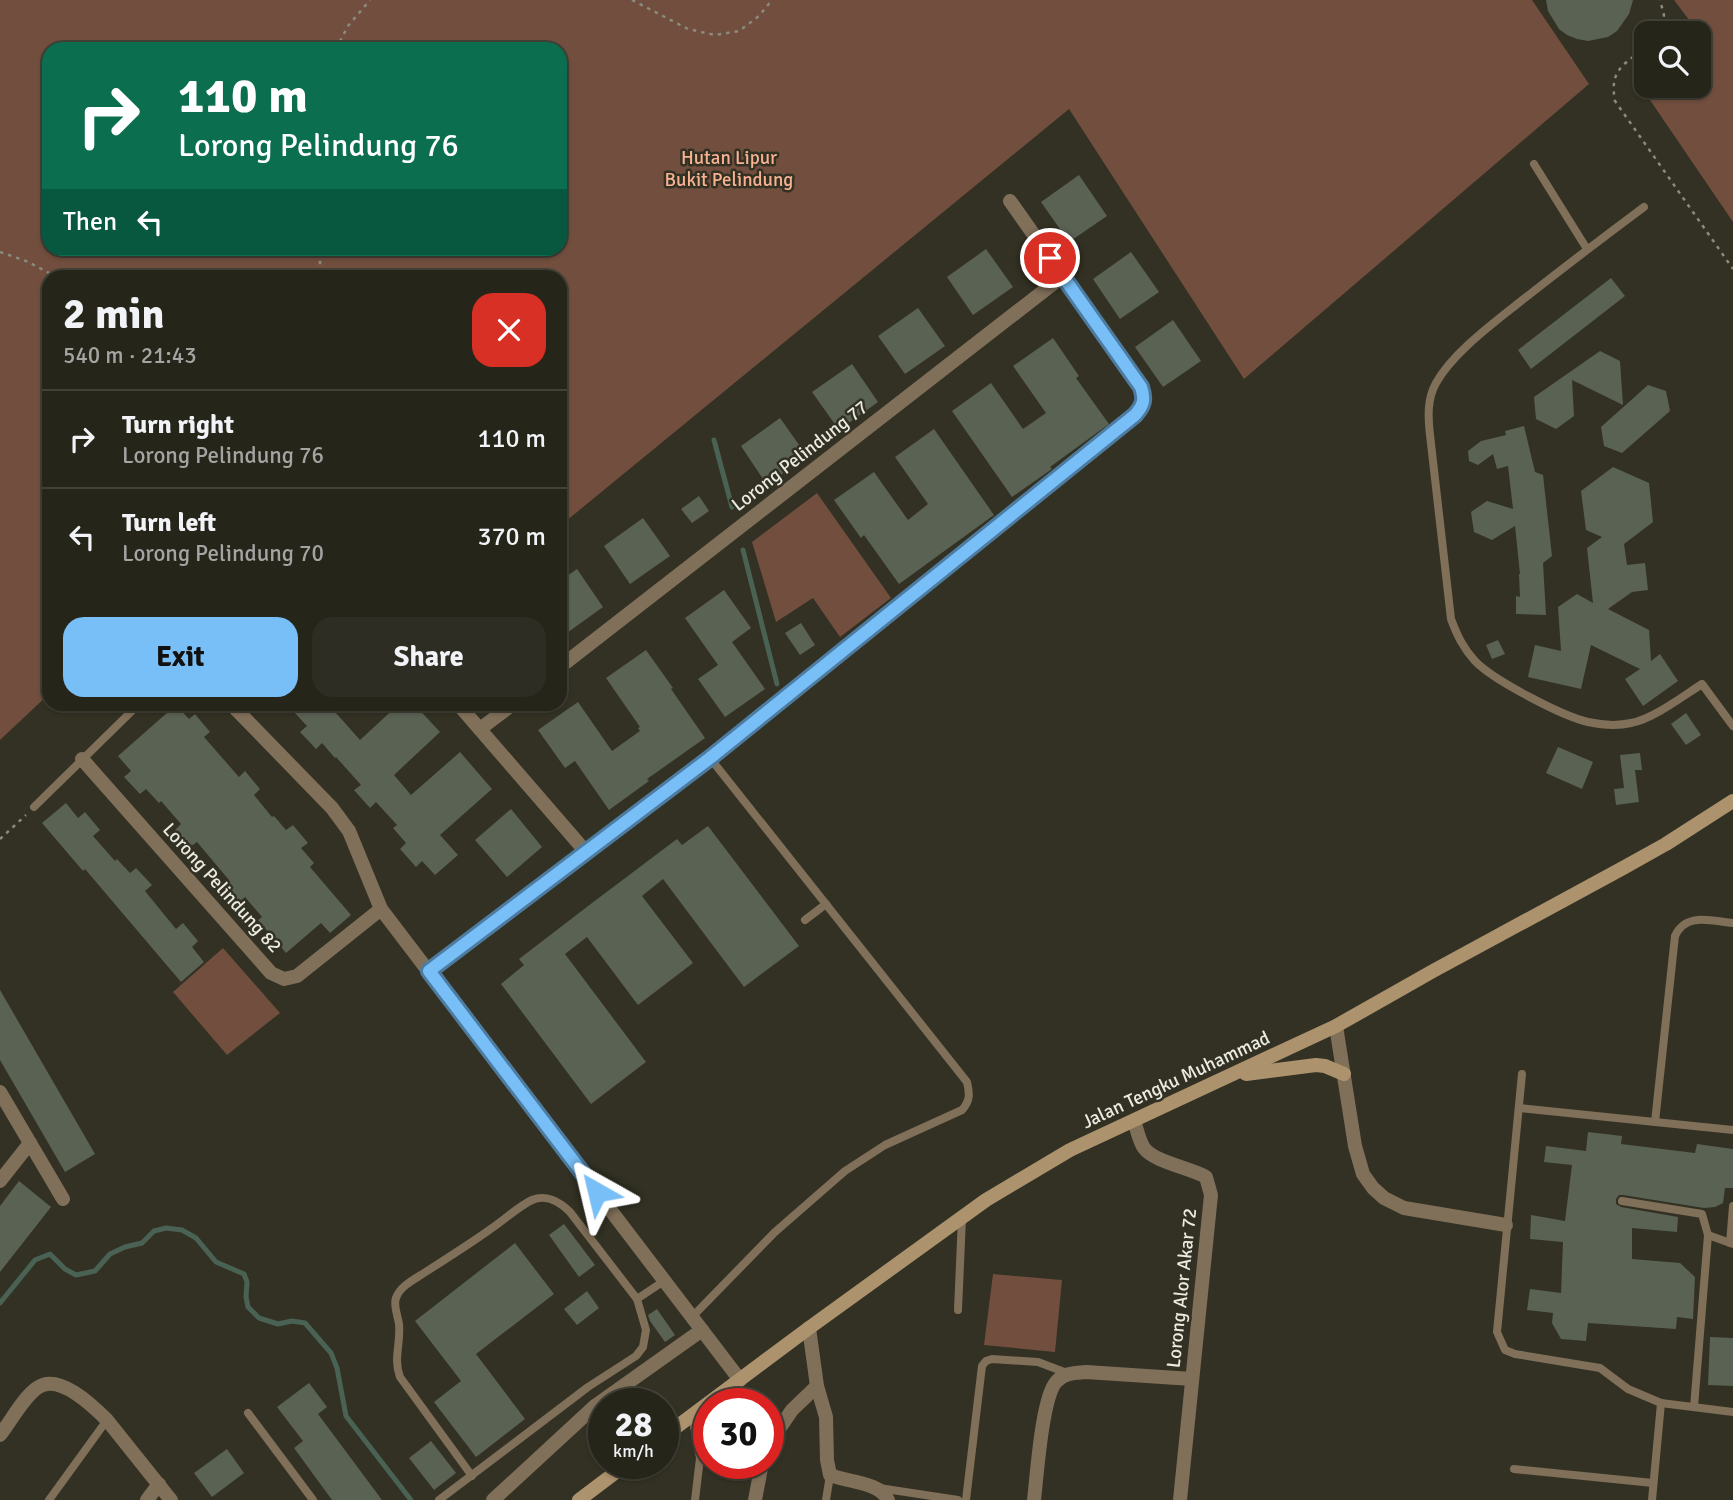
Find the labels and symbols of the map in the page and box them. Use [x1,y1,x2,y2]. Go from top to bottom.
park label: Hutan Lipur Bukit Pelindung [665,146,793,192]
pin [1020,228,1080,288]
street label: Lorong Pelindung 77 [727,395,873,517]
street label: Lorong Pelindung 82 [157,818,287,958]
street label: Jalan Tengku Muhammad [1078,1026,1274,1134]
position arrow [560,1155,634,1229]
street label: Lorong Alor Akar 72 [1162,1207,1202,1369]
speed limit sign: 30 [693,1388,784,1479]

